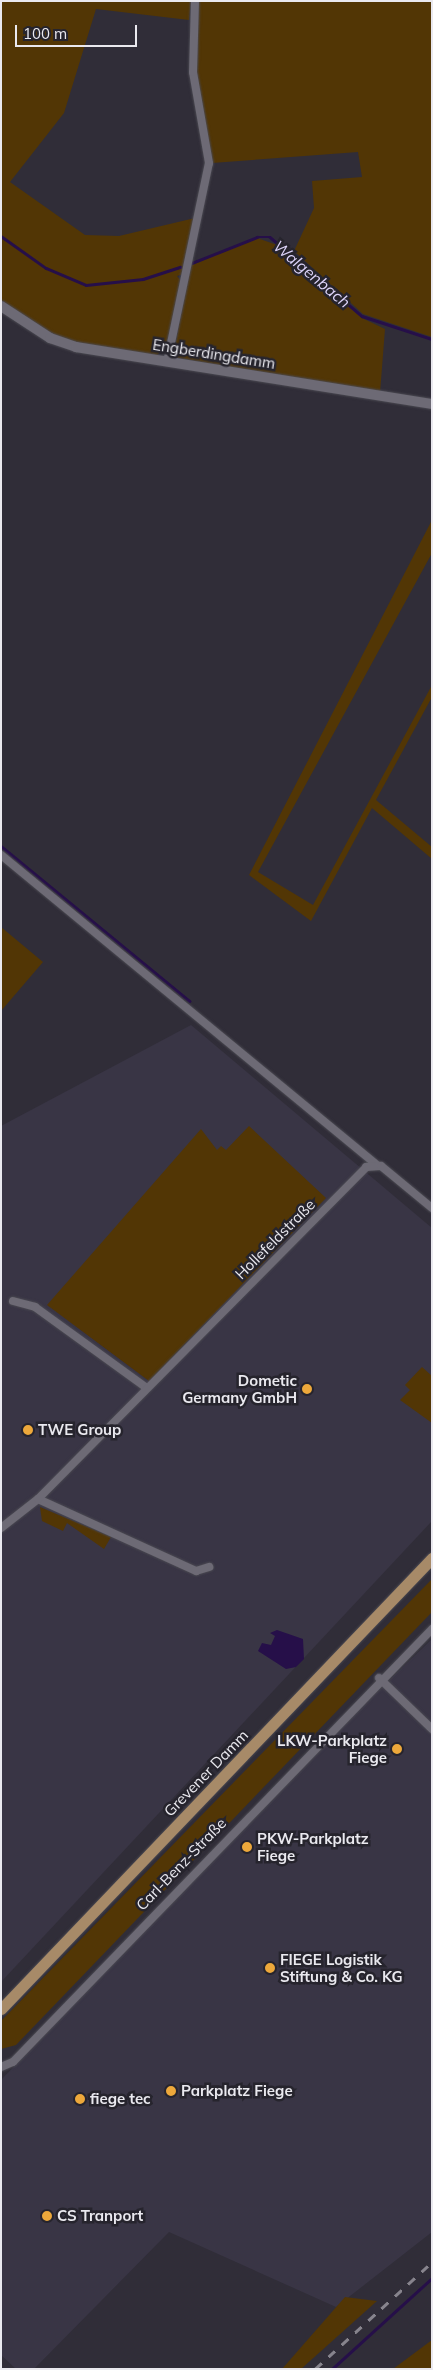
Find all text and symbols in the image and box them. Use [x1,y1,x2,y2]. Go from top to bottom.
scale bar [18,15,140,47]
text: 100 m [23,24,67,43]
water label: Walgenbach [270,236,354,312]
street label: Engberdingdamm [151,335,277,373]
street label: Hollefeldstraße [231,1195,319,1283]
place label: Dometic Germany GmbH [182,1371,297,1406]
marker: Dometic Germany GmbH [301,1383,313,1395]
place label: TWE Group [38,1421,121,1439]
marker: TWE Group [22,1424,34,1436]
street label: Grevener Damm [160,1726,252,1820]
place label: LKW-Parkplatz Fiege [277,1731,387,1766]
marker: LKW-Parkplatz Fiege [391,1743,403,1755]
street label: Carl-Benz-Straße [132,1814,230,1914]
place label: PKW-Parkplatz Fiege [257,1829,369,1864]
marker: PKW-Parkplatz Fiege [241,1841,253,1853]
place label: FIEGE Logistik Stiftung & Co. KG [280,1950,403,1985]
marker: FIEGE Logistik Stiftung & Co. KG [264,1962,276,1974]
place label: Parkplatz Fiege [181,2082,293,2100]
marker: Parkplatz Fiege [165,2085,177,2097]
place label: fiege tec [90,2090,151,2108]
marker: fiege tec [74,2093,86,2105]
place label: CS Tranport [57,2207,143,2225]
marker: CS Tranport [41,2210,53,2222]

